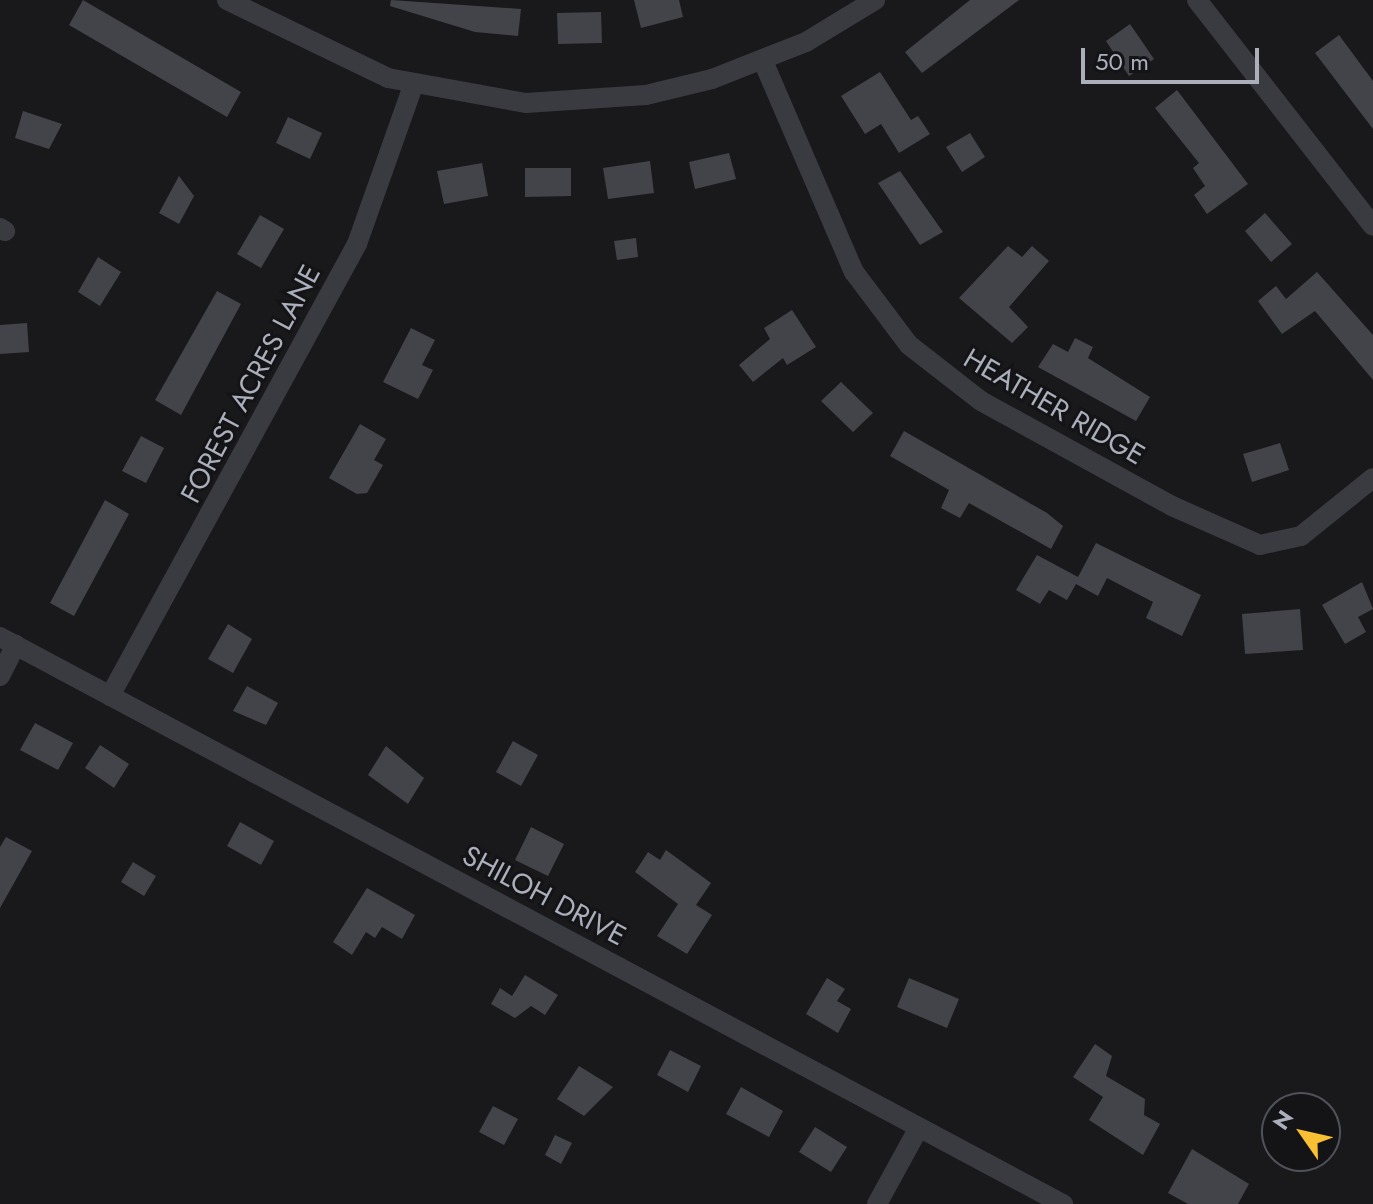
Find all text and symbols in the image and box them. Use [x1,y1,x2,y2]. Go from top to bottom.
scale bar [1085,32,1263,82]
text: 50 m [1095,44,1149,79]
street label: FOREST ACRES LANE [174,259,328,509]
street label: HEATHER RIDGE [958,342,1150,472]
street label: SHILOH DRIVE [457,839,631,953]
north arrow [1261,1092,1341,1172]
text: N [1265,1104,1301,1136]

